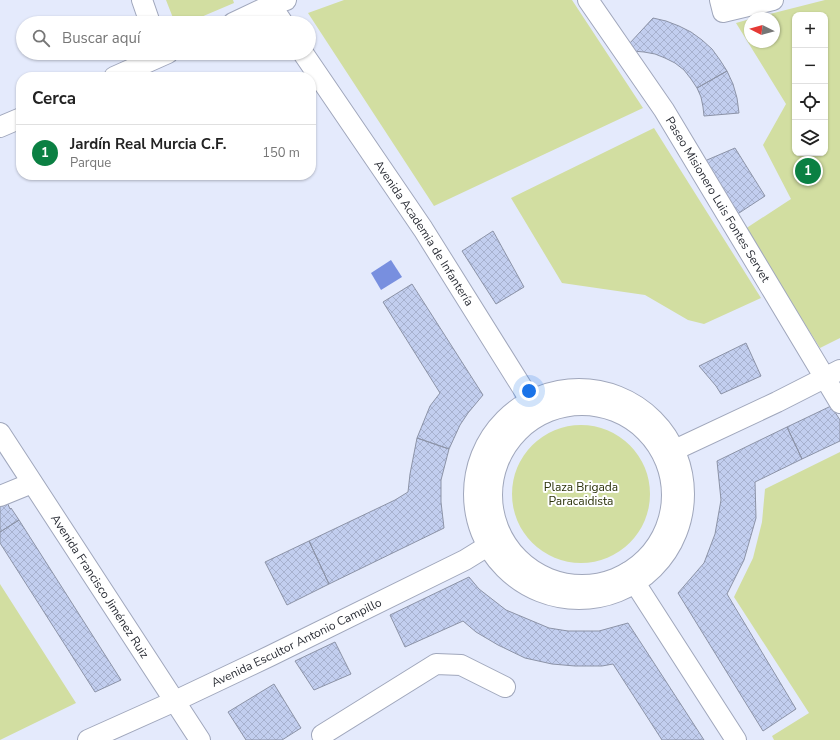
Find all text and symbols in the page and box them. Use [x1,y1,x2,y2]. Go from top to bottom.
north arrow [744,12,780,48]
map controls [792,12,828,156]
button: + [792,12,828,48]
search box [16,16,316,60]
icon: search [30,27,52,49]
text: Buscar aquí [62,28,140,48]
button: − [792,48,828,84]
button: locate [792,84,828,120]
text: Cerca [32,87,76,110]
street label: Paseo Misionero Luis Fontes Servet [662,114,774,286]
button: layers [792,120,828,156]
text: Jardín Real Murcia C.F. [70,134,227,154]
text: 1 [41,144,49,162]
text: 150 m [262,144,300,162]
text: Parque [70,154,111,172]
pin: 1 [795,156,821,186]
street label: Avenida Academia de Infantería [370,157,477,309]
your location [519,381,539,401]
park label: Plaza Brigada Paracaidista [544,479,618,509]
street label: Avenida Francisco Jiménez Ruiz [47,511,153,662]
street label: Avenida Escultor Antonio Campillo [209,594,384,691]

